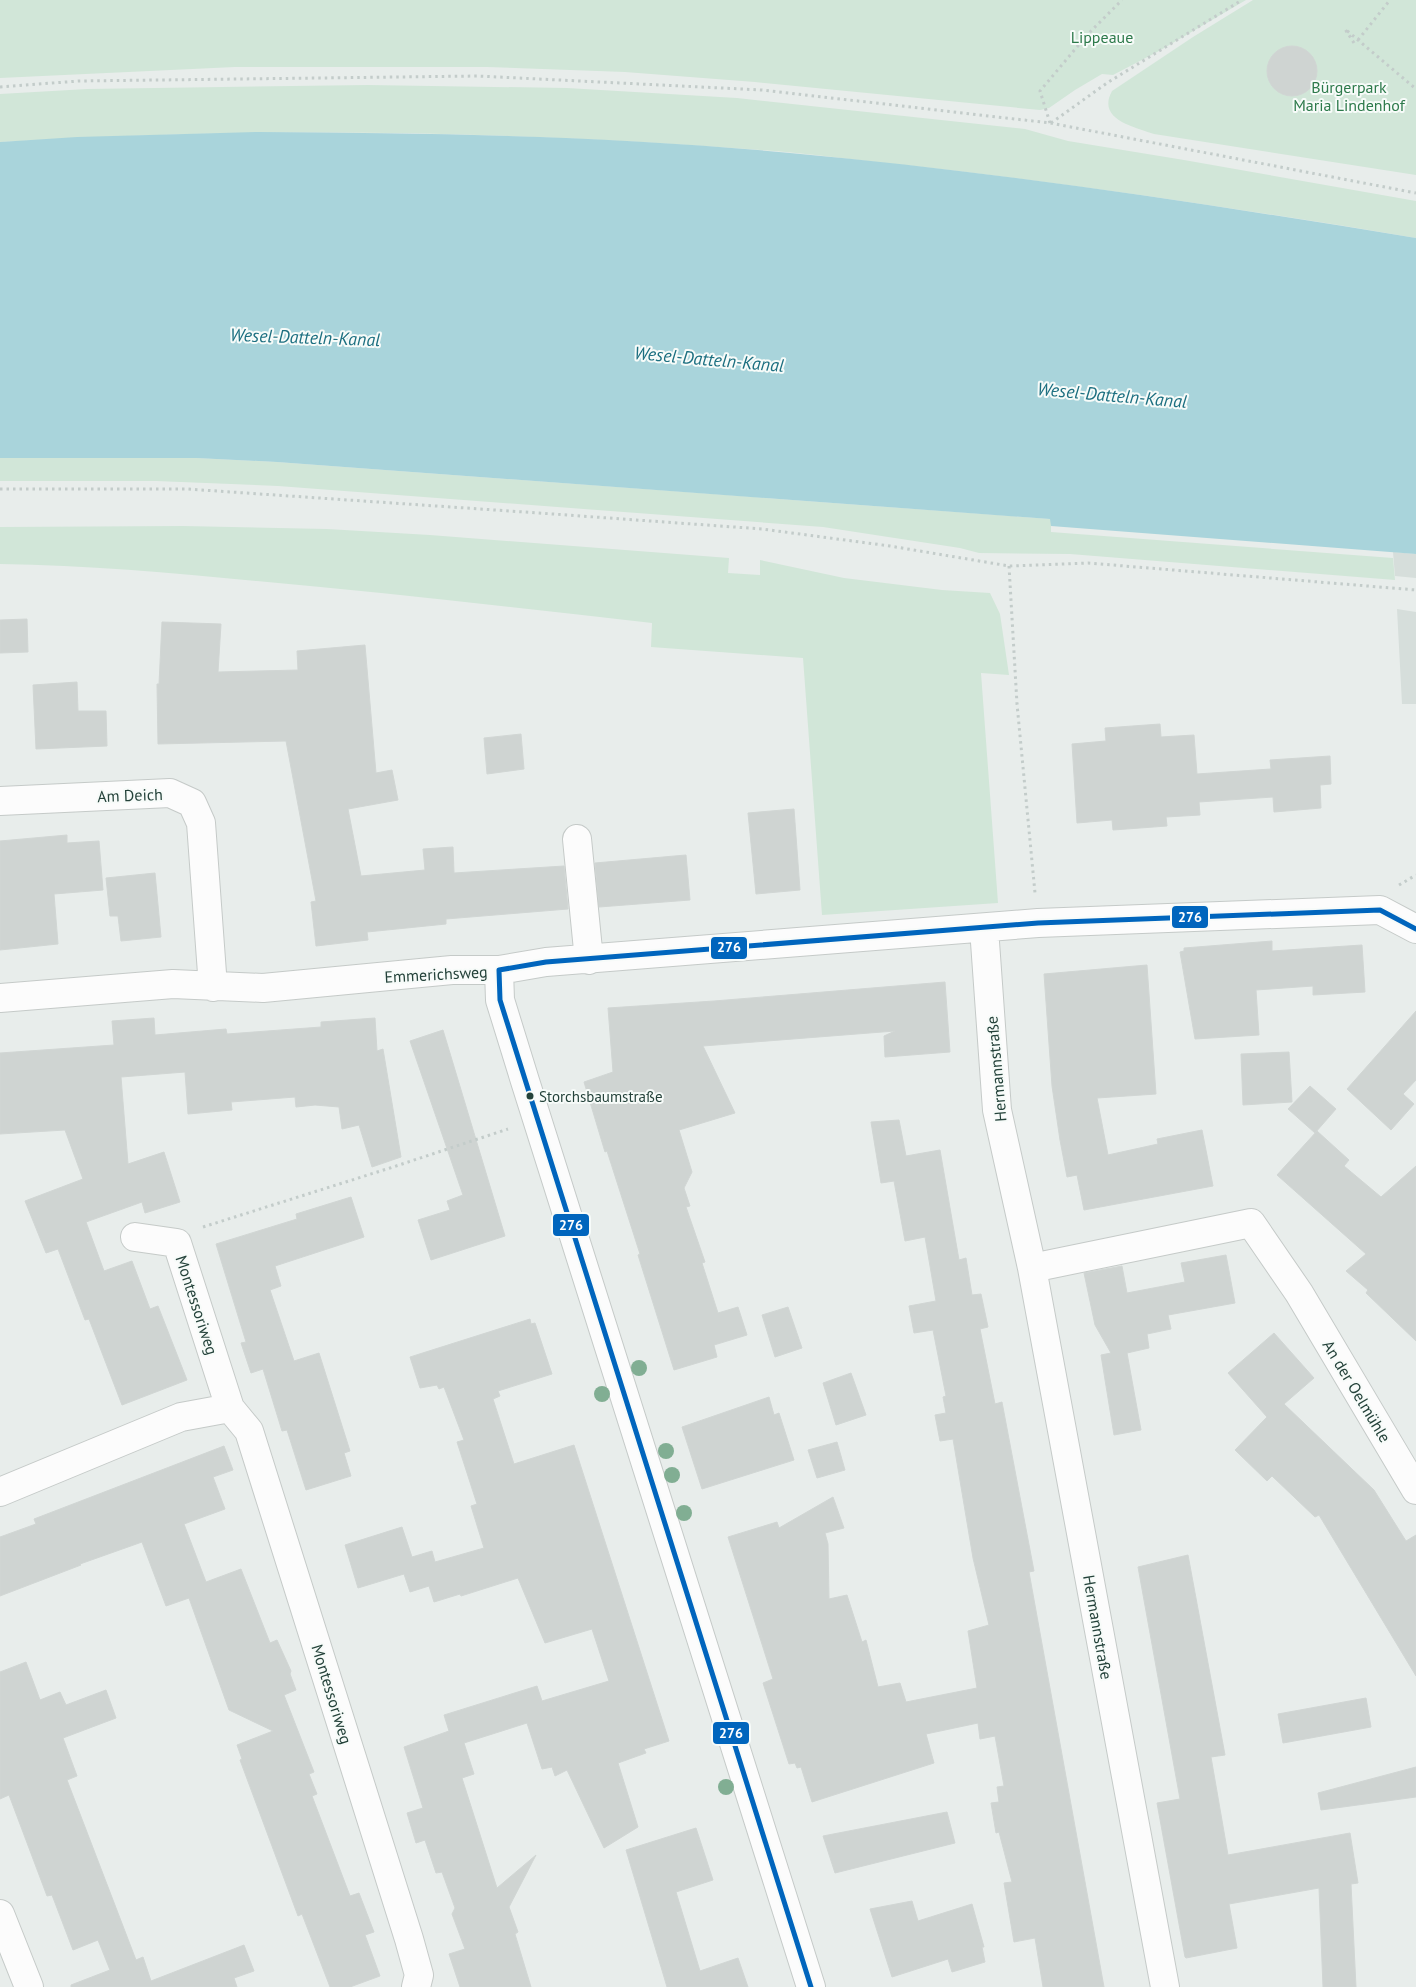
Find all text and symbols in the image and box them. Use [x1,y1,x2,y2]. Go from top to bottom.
park label: Lippeaue [1071,27,1133,47]
park label: Bürgerpark Maria Lindenhof [1293,77,1406,115]
water label: Wesel-Datteln-Kanal [230,323,381,351]
water label: Wesel-Datteln-Kanal [633,341,785,377]
water label: Wesel-Datteln-Kanal [1036,377,1188,413]
street label: Am Deich [97,784,163,806]
line badge: 276 [1171,905,1209,929]
text: 276 [1178,908,1202,926]
line badge: 276 [710,936,748,960]
text: 276 [717,938,741,956]
street label: Emmerichsweg [384,961,488,987]
street label: Hermannstraße [981,1015,1011,1123]
place label: Storchsbaumstraße [539,1087,663,1106]
marker: Storchsbaumstraße [525,1091,535,1101]
line badge: 276 [552,1213,590,1237]
text: 276 [559,1216,583,1234]
street label: Montessoriweg [172,1253,222,1357]
street label: An der Oelmühle [1319,1336,1395,1446]
street label: Hermannstraße [1079,1573,1117,1681]
street label: Montessoriweg [307,1642,357,1746]
line badge: 276 [712,1721,750,1745]
text: 276 [719,1724,743,1742]

